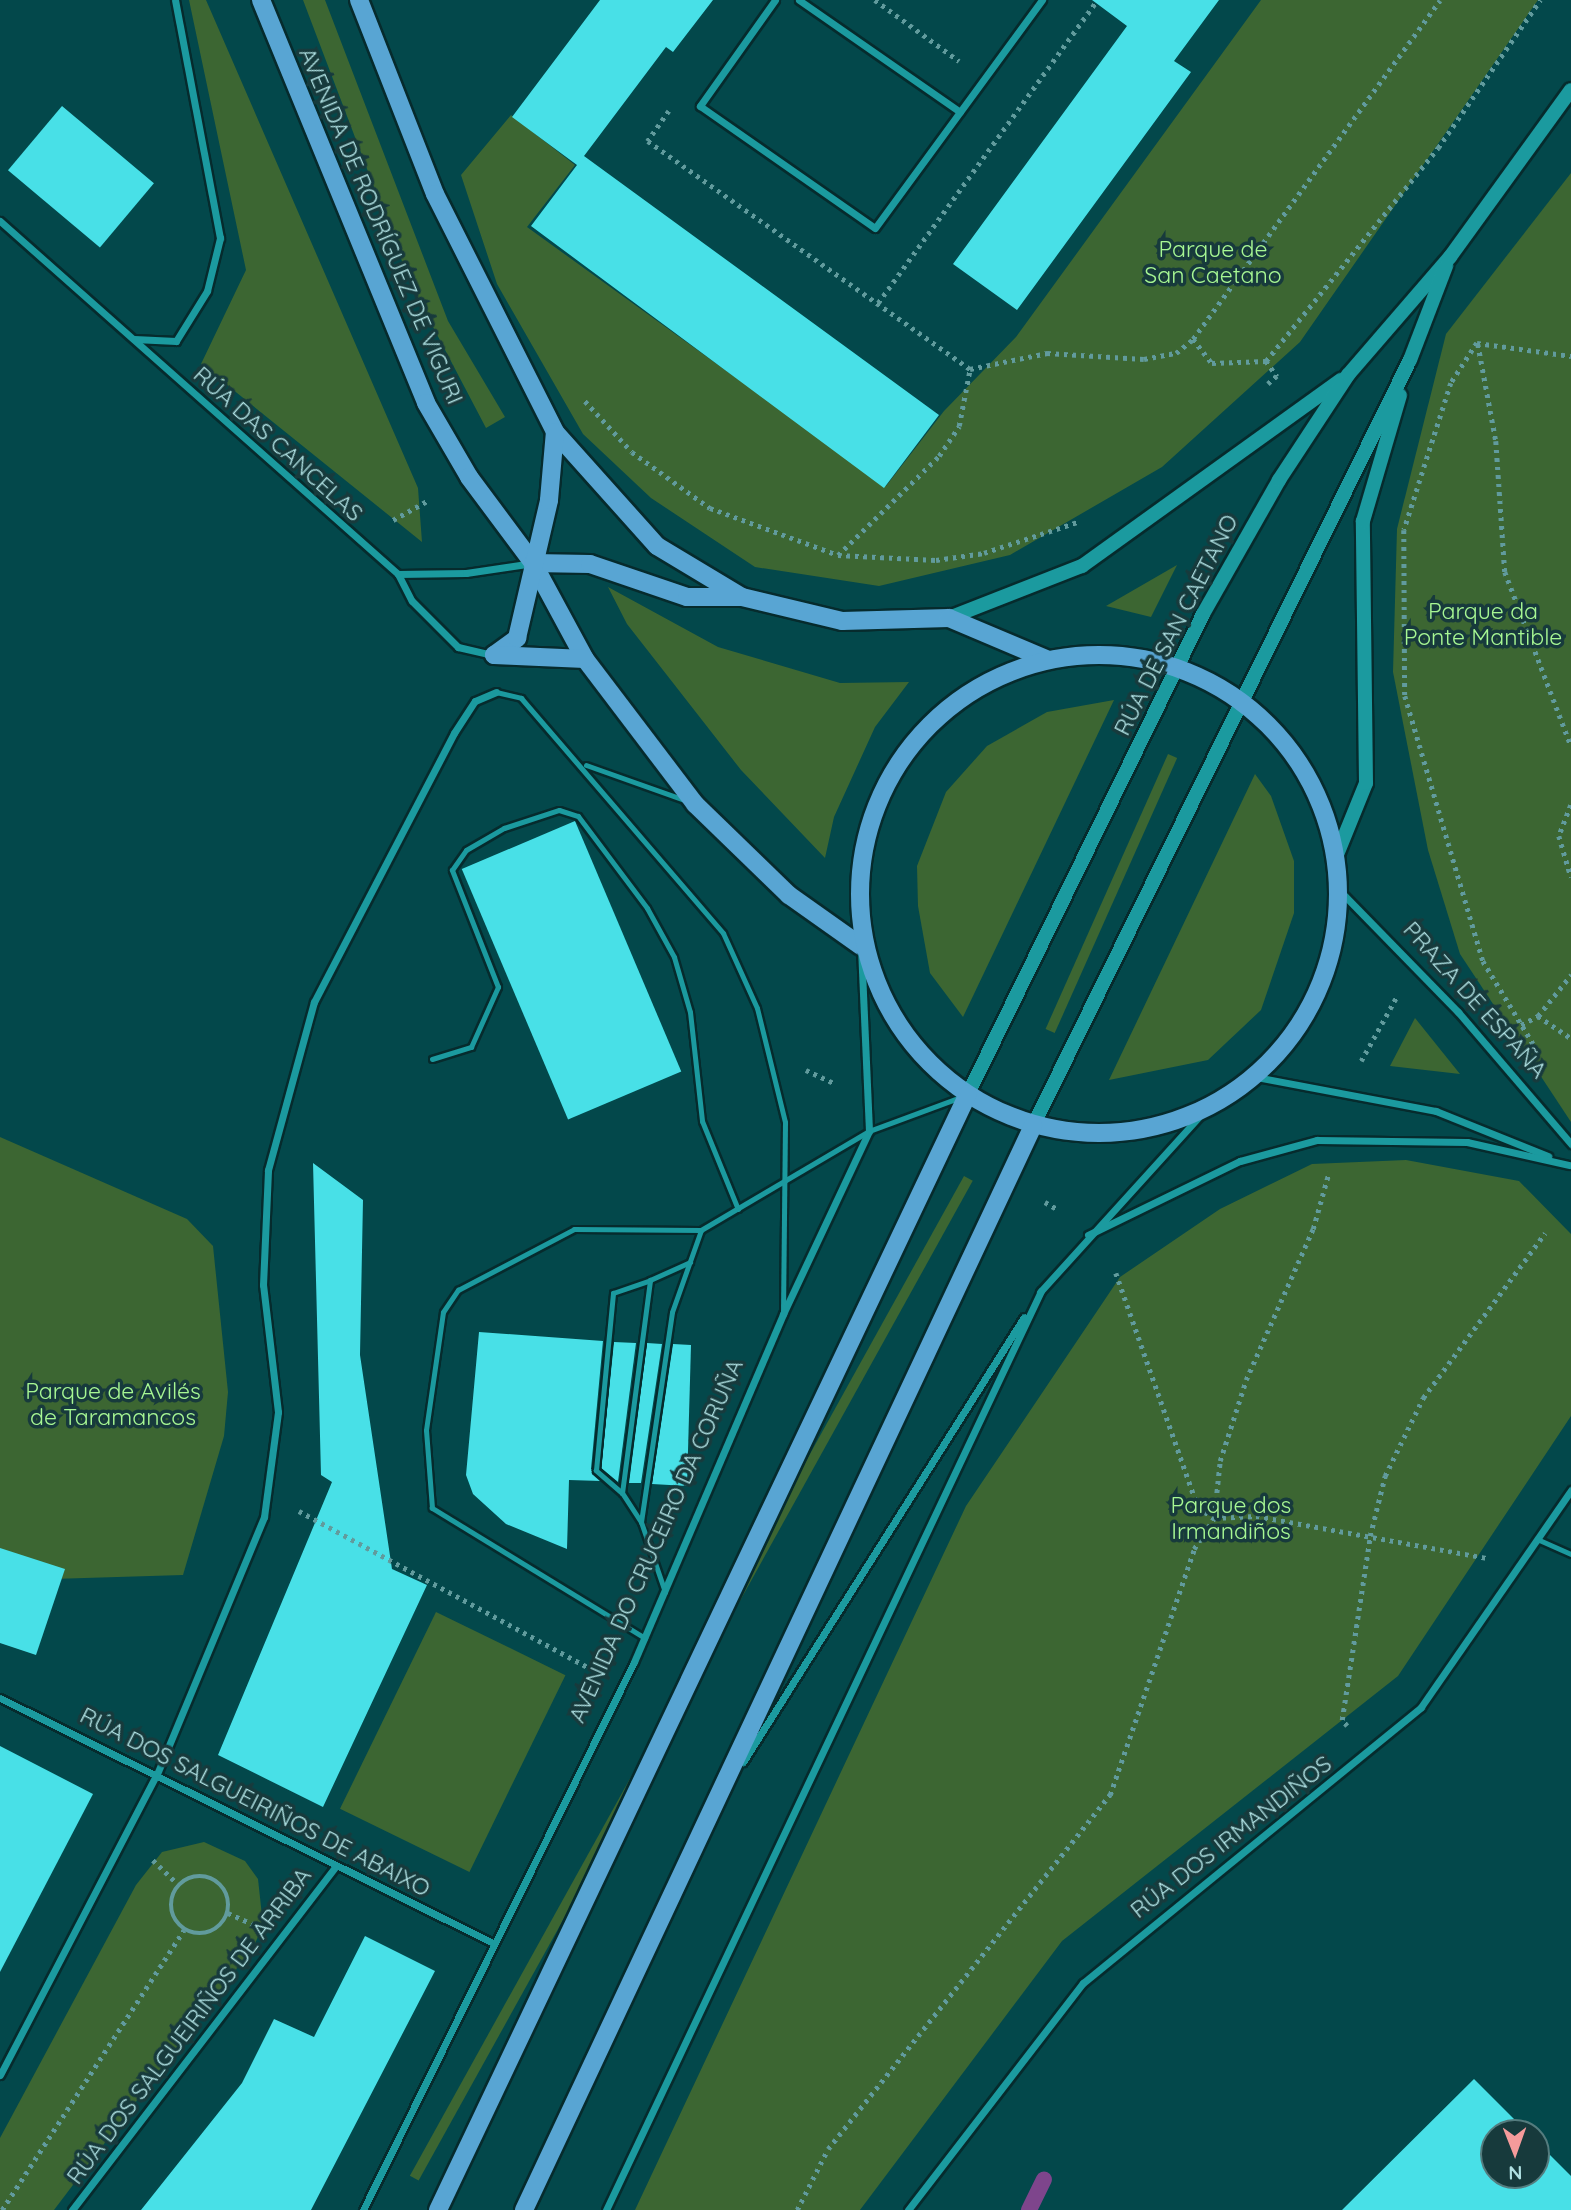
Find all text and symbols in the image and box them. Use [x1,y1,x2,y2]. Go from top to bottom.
street label: AVENIDA DE RODRÍGUEZ DE VIGURI [293,44,469,408]
park label: Parque de San Caetano [1144,235,1282,289]
street label: RÚA DAS CANCELAS [188,361,368,527]
street label: RÚA DE SAN CAETANO [1108,510,1244,740]
park label: Parque da Ponte Mantible [1404,597,1562,651]
street label: PRAZA DE ESPAÑA [1397,916,1553,1084]
street label: AVENIDA DO CRUCEIRO DA CORUÑA [563,1355,749,1727]
park label: Parque de Avilés de Taramancos [25,1377,201,1431]
park label: Parque dos Irmandiños [1171,1491,1291,1545]
street label: RÚA DOS SALGUEIRIÑOS DE ABAIXO [75,1701,435,1903]
street label: RÚA DOS IRMANDIÑOS [1125,1750,1337,1924]
street label: RÚA DOS SALGUEIRIÑOS DE ARRIBA [61,1862,317,2190]
north arrow [1480,2119,1550,2189]
text: N [1508,2161,1523,2185]

